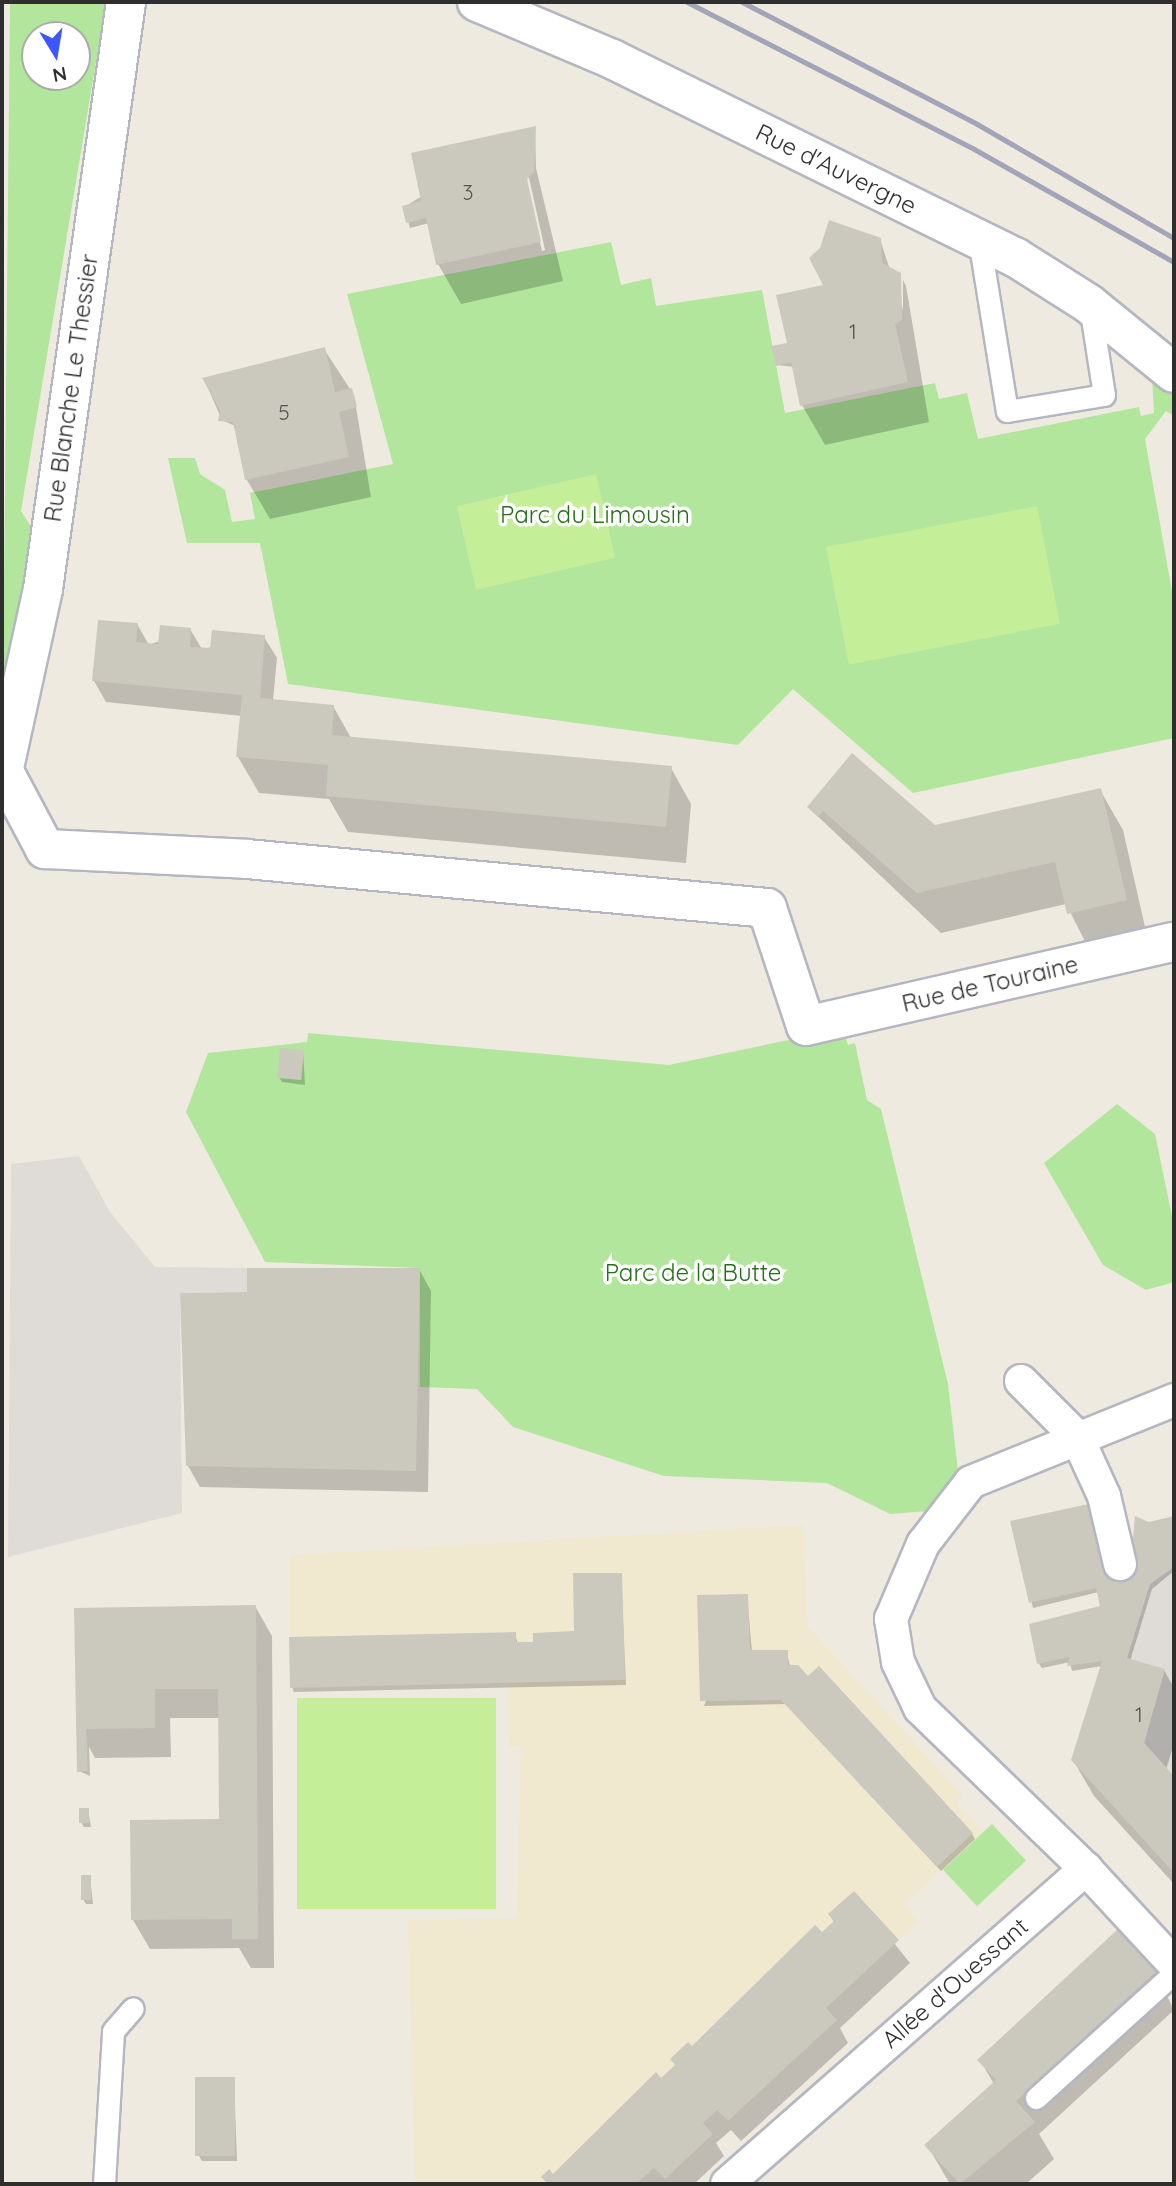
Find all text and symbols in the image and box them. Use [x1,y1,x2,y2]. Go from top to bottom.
north arrow [21,21,91,91]
text: N [50,62,69,88]
street label: Rue d'Auvergne [751,118,921,220]
house number: 3 [462,179,474,205]
street label: Rue Blanche Le Thessier [38,252,104,524]
house number: 1 [849,318,857,344]
house number: 5 [278,399,290,425]
park label: Parc du Limousin [500,501,690,529]
street label: Rue de Touraine [899,950,1081,1018]
park label: Parc de la Butte [605,1259,781,1287]
house number: 1 [1135,1701,1143,1727]
street label: Allée d'Ouessant [876,1912,1034,2054]

